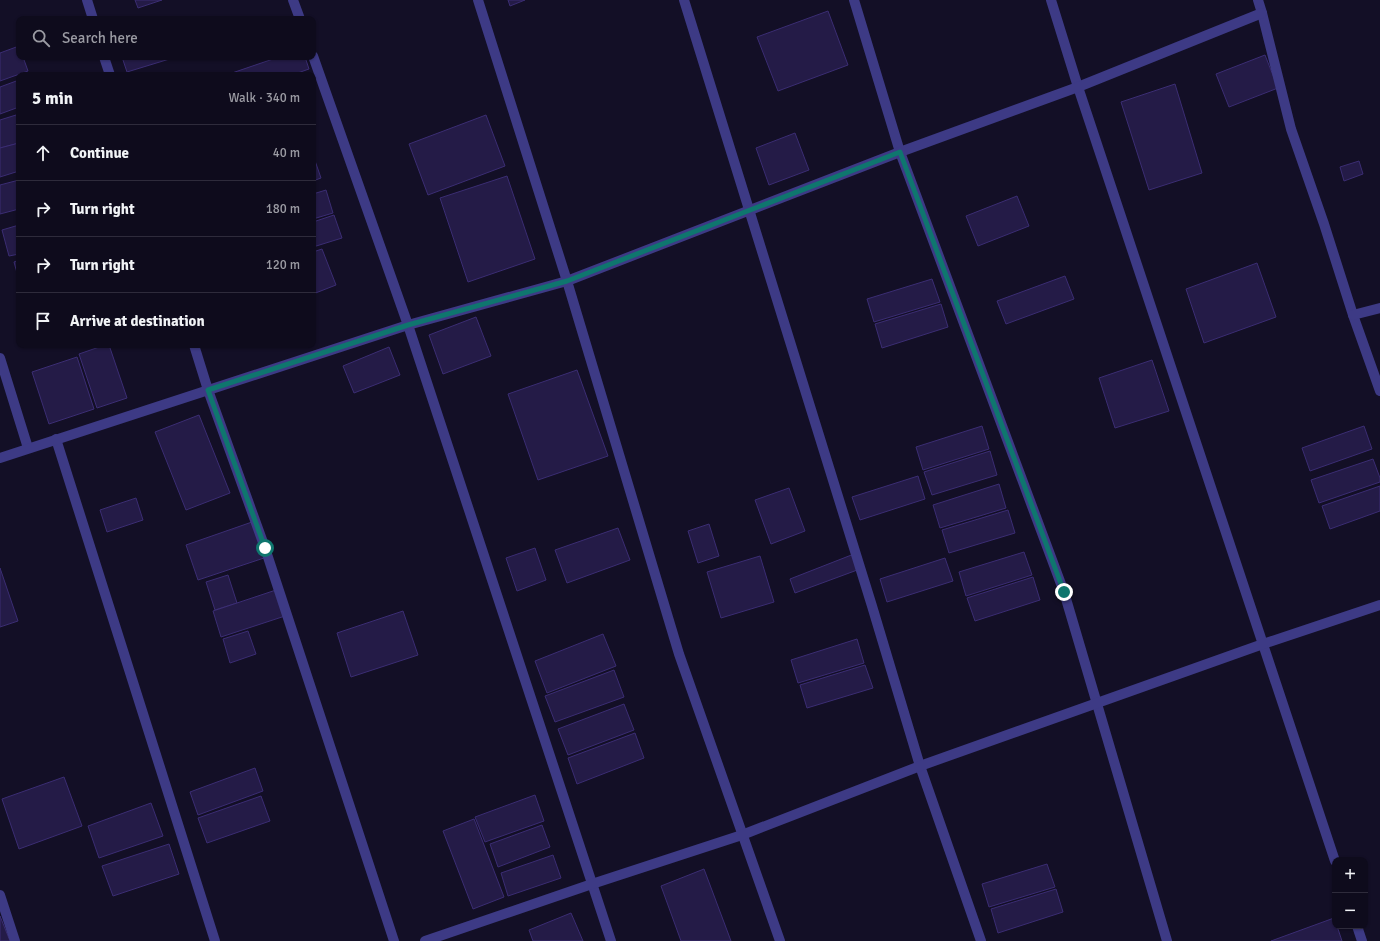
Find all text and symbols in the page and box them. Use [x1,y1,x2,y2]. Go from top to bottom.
search box [16,16,316,60]
icon: search [30,27,52,49]
text: Search here [62,29,138,47]
text: 5 min [32,88,73,109]
text: Walk · 340 m [229,90,300,106]
icon: ahead [32,142,54,164]
text: Continue [70,144,129,162]
text: 40 m [273,145,300,161]
icon: right [32,198,54,220]
text: Turn right [70,200,135,218]
text: 180 m [266,201,300,217]
icon: right [32,254,54,276]
text: Turn right [70,256,135,274]
text: 120 m [266,257,300,273]
icon: arrive [32,310,54,332]
text: Arrive at destination [70,312,205,330]
route start [256,539,274,557]
route end [1055,583,1073,601]
map controls [1332,857,1368,929]
button: + [1332,857,1368,893]
button: − [1332,893,1368,929]

